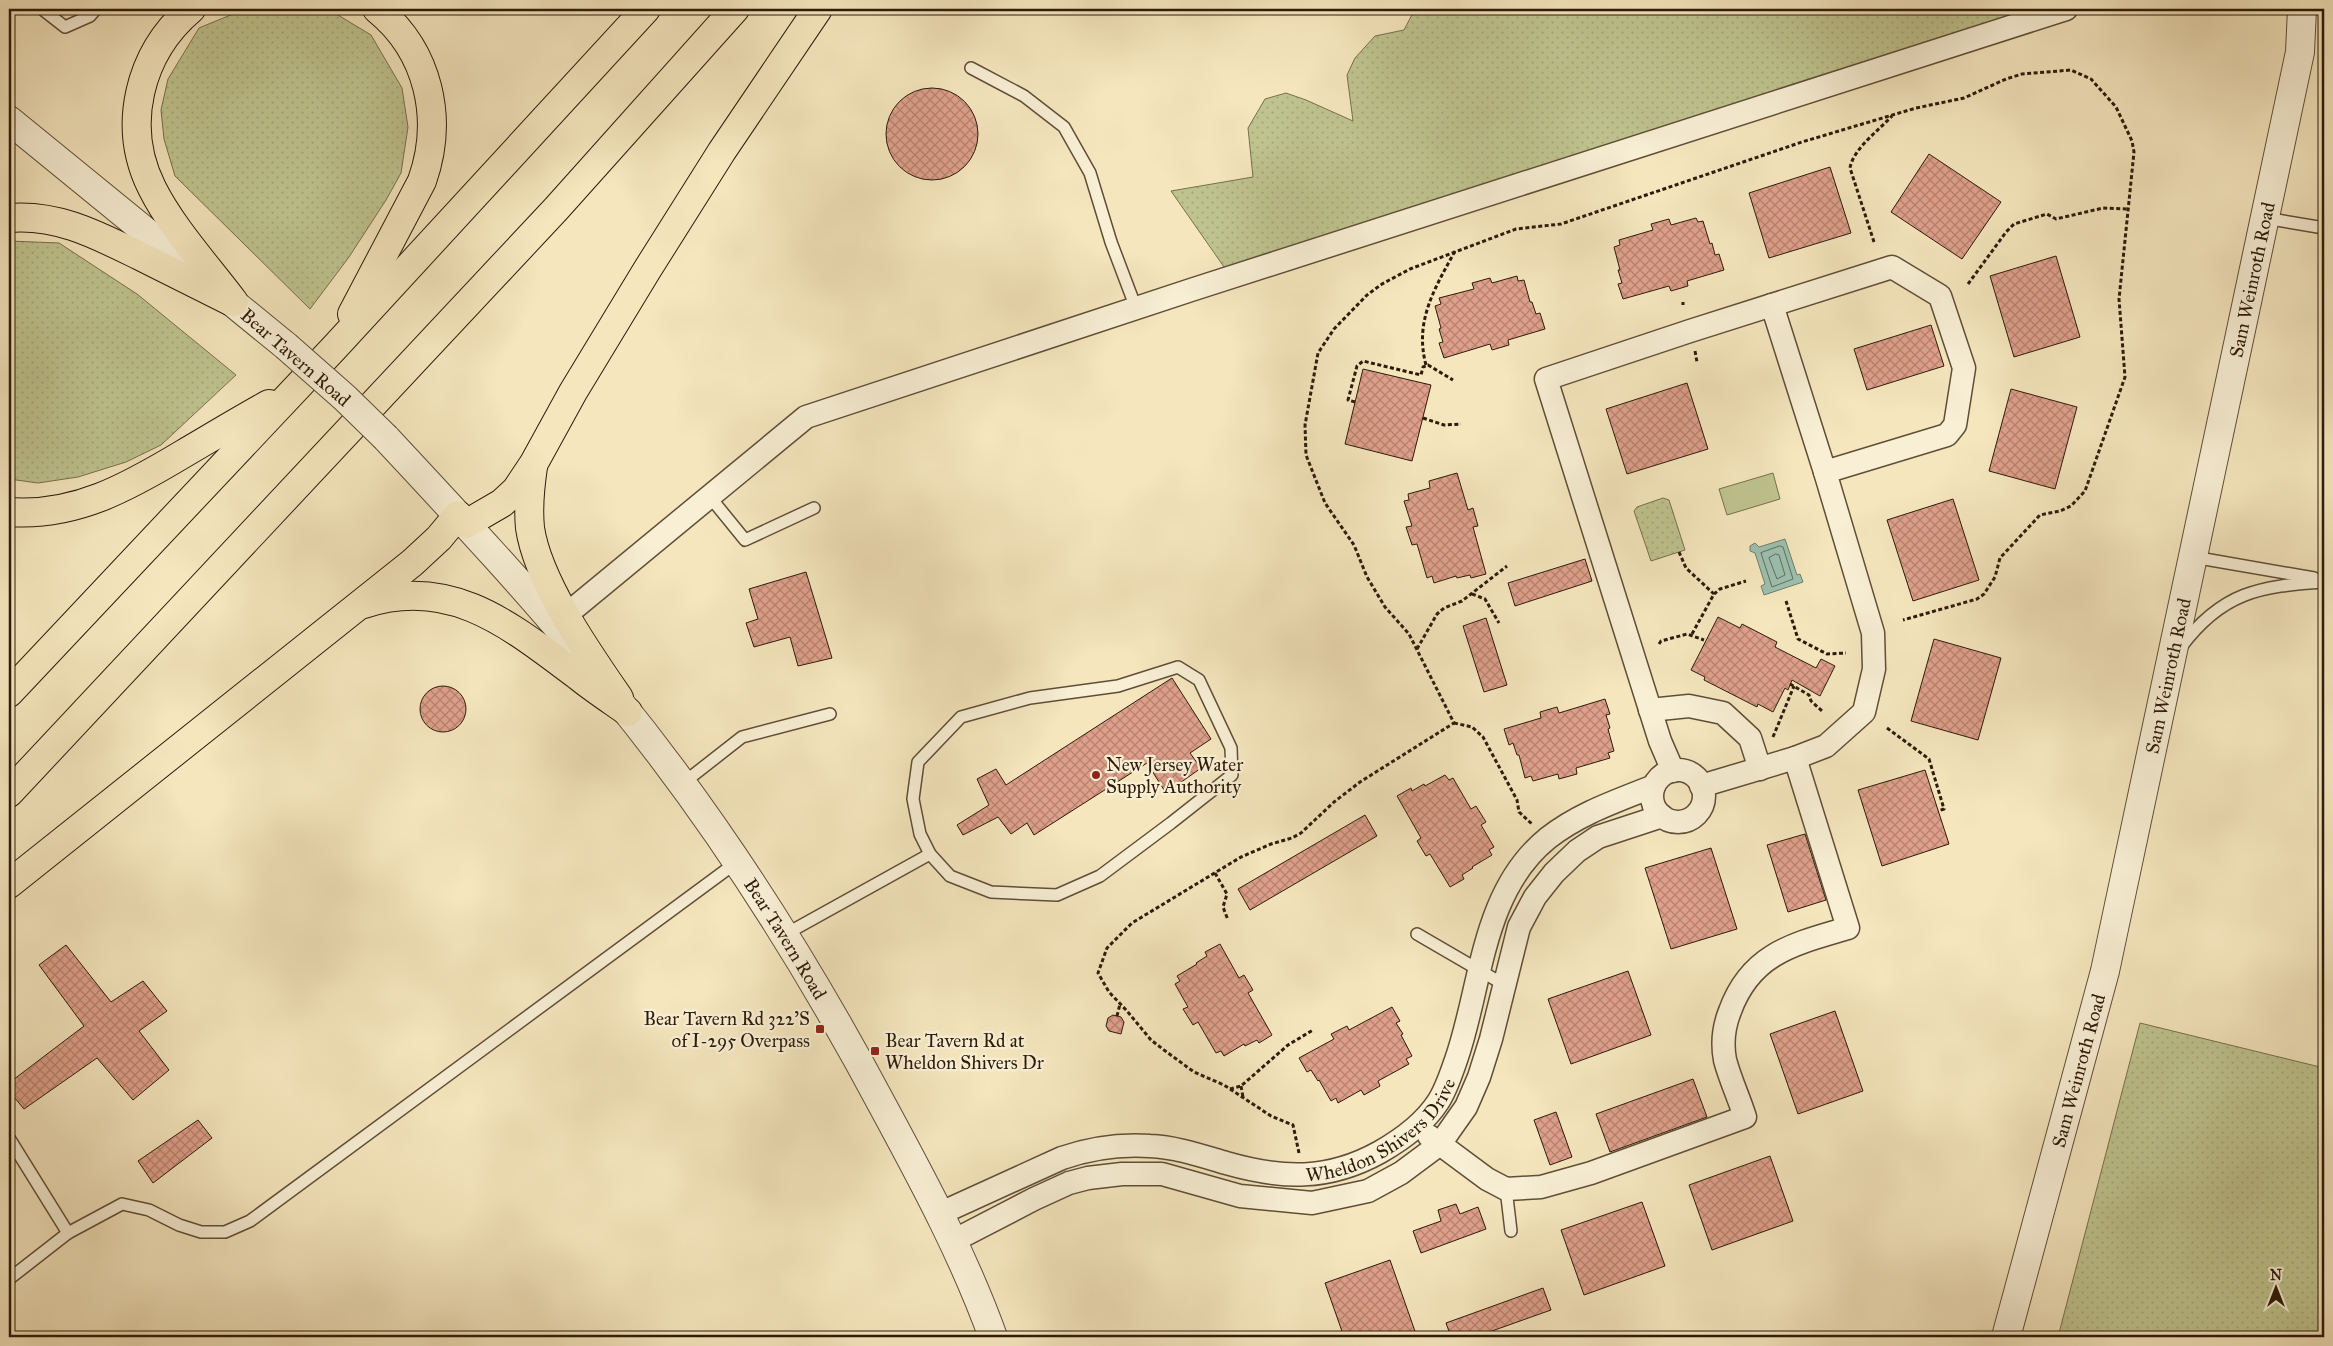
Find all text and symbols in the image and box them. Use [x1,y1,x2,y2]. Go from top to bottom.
street label: Sam Weinroth Road [2225,199,2280,360]
street label: Bear Tavern Road [236,303,356,412]
street label: Sam Weinroth Road [2140,596,2196,756]
place label: New Jersey Water Supply Authority [1106,753,1244,798]
marker: New Jersey Water Supply Authority [1090,769,1102,781]
street label: Bear Tavern Road [739,874,832,1004]
street label: Sam Weinroth Road [2047,991,2110,1150]
place label: Bear Tavern Rd 322'S of I-295 Overpass [643,1007,810,1052]
marker: Bear Tavern Rd 322'S of I-295 Overpass [814,1023,826,1035]
place label: Bear Tavern Rd at Wheldon Shivers Dr [885,1029,1045,1074]
marker: Bear Tavern Rd at Wheldon Shivers Dr [869,1045,881,1057]
street label: Wheldon Shivers Drive [1305,1075,1460,1186]
north arrow [2250,1264,2300,1314]
text: N [2270,1267,2282,1284]

